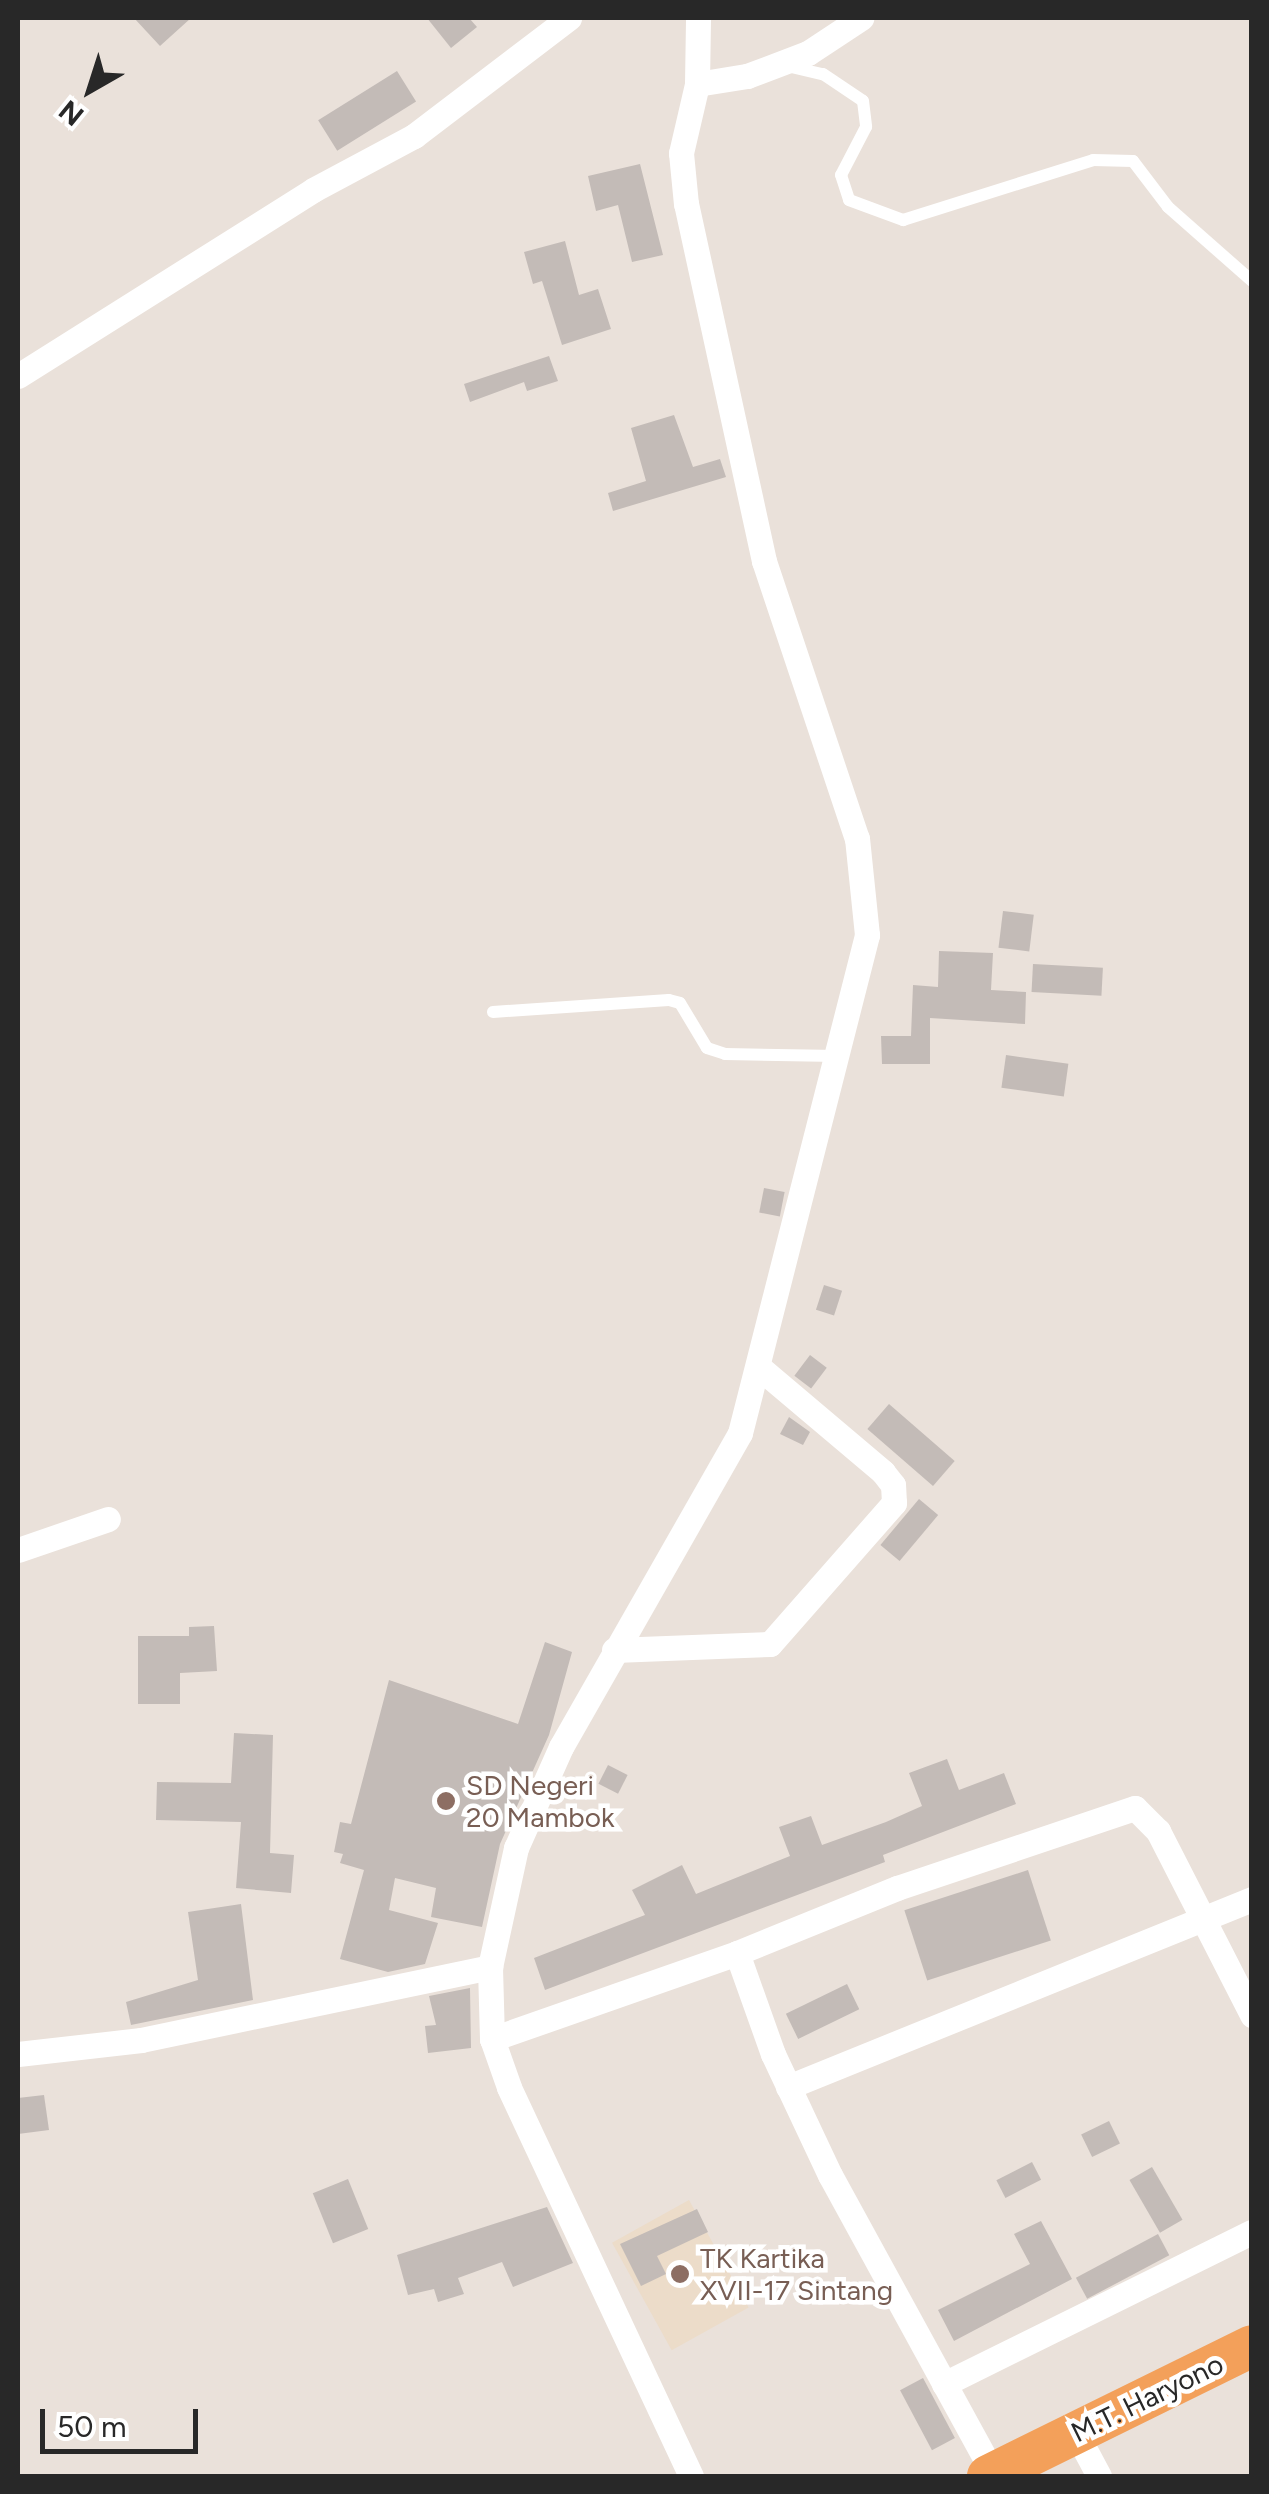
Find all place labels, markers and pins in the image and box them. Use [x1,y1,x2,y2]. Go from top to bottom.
place label: SD Negeri 20 Mambok [466,1768,615,1834]
marker: SD Negeri 20 Mambok [435,1790,457,1812]
place label: TK Kartika XVII-17 Sintang [700,2241,893,2307]
marker: TK Kartika XVII-17 Sintang [669,2263,691,2285]

